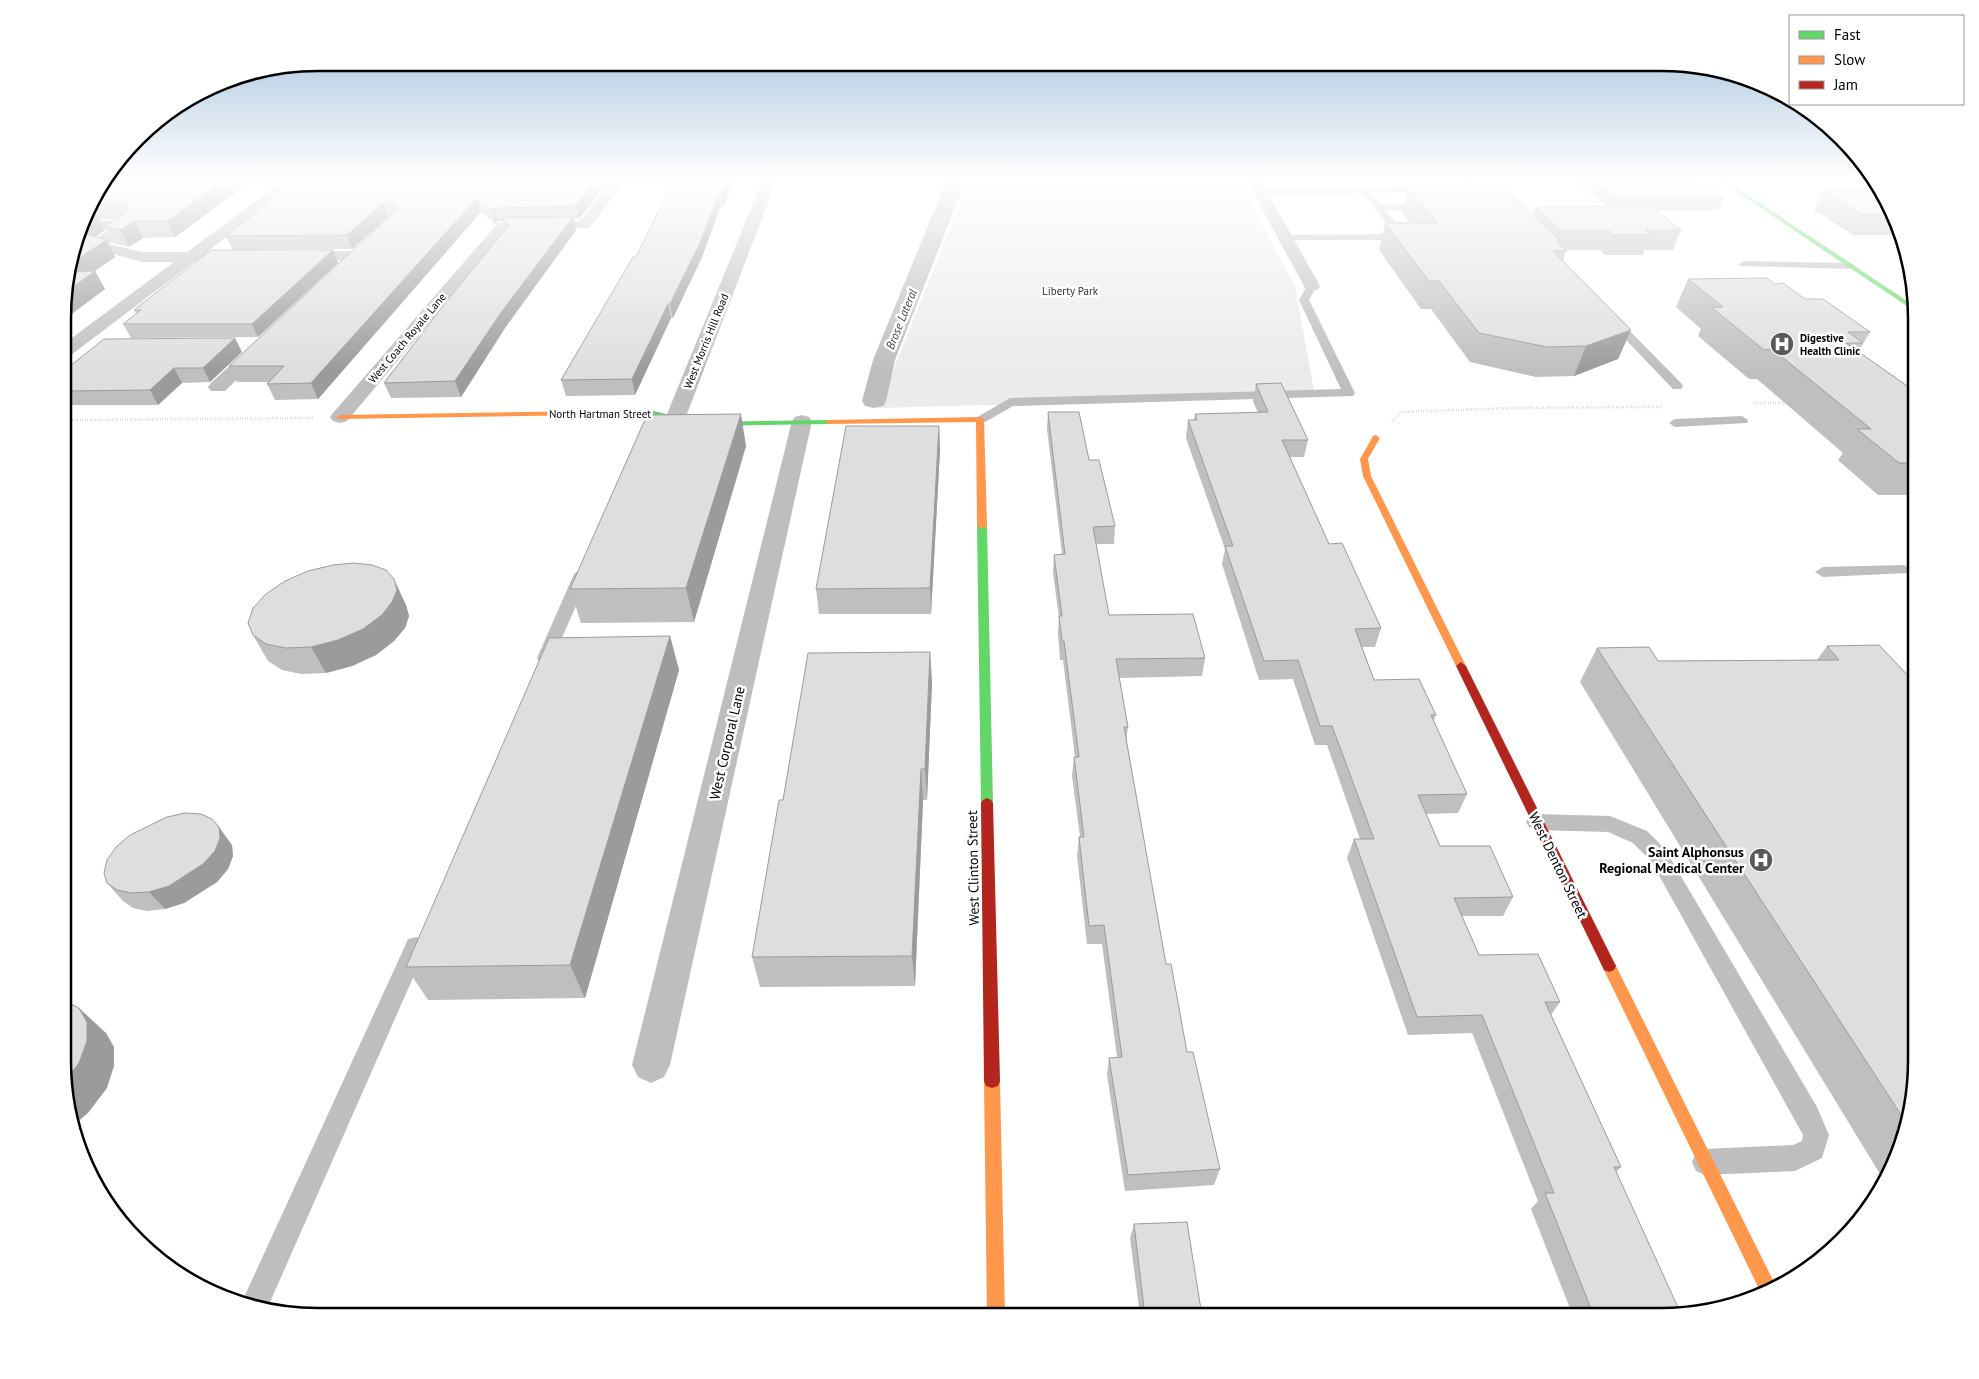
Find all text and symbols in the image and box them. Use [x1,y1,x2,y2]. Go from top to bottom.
legend [1789,15,1964,105]
text: Fast [1834,25,1861,44]
text: Slow [1834,50,1865,69]
text: Jam [1833,75,1858,94]
park label: Liberty Park [1042,284,1099,298]
water label: Brose Lateral [882,286,920,351]
street label: West Coach Royale Lane [365,290,449,386]
street label: West Morris Hill Road [681,291,731,391]
hospital icon: Digestive Health Clinic [1769,331,1795,357]
place label: Digestive Health Clinic [1800,331,1860,358]
street label: North Hartman Street [549,407,651,421]
street label: West Corporal Lane [705,685,749,801]
street label: West Denton Street [1525,809,1592,921]
street label: West Clinton Street [963,810,983,926]
place label: Saint Alphonsus Regional Medical Center [1599,843,1744,877]
hospital icon: Saint Alphonsus Regional Medical Center [1748,847,1774,873]

